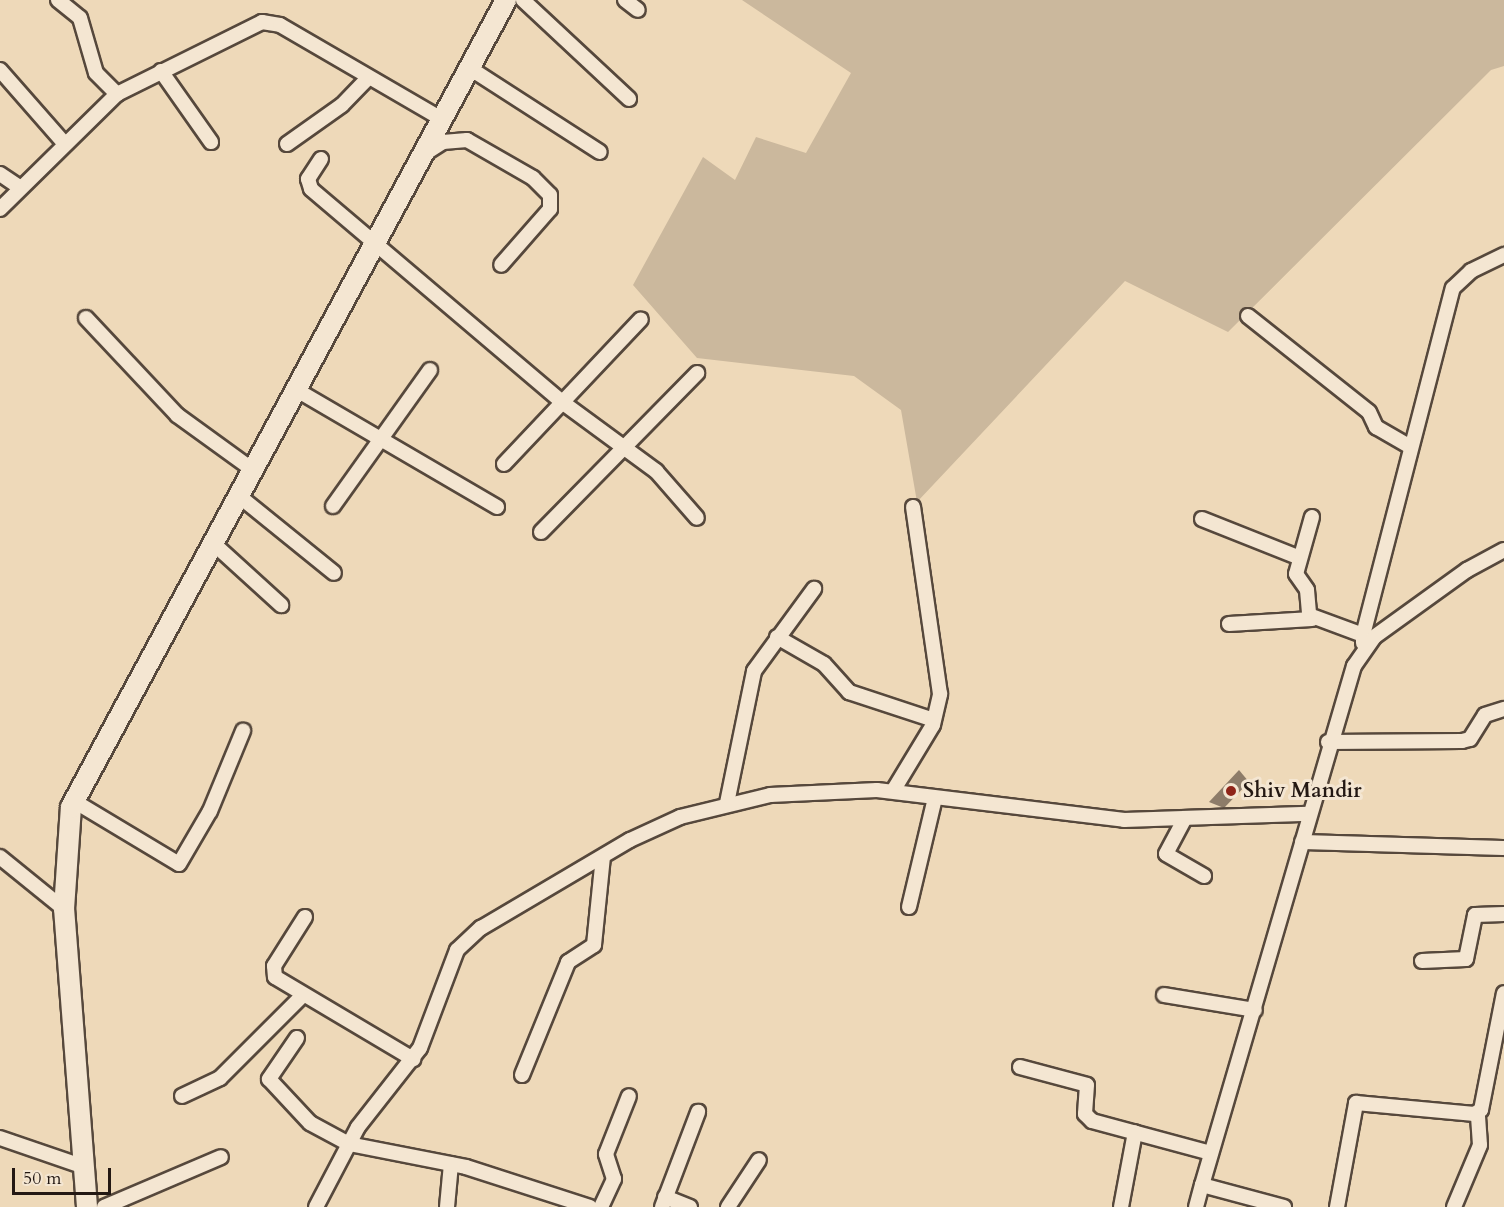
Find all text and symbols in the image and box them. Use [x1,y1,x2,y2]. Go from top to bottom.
place label: Shiv Mandir [1243,778,1362,804]
marker: Shiv Mandir [1224,784,1238,798]
scale bar [15,1156,114,1194]
text: 50 m [23,1166,62,1191]

